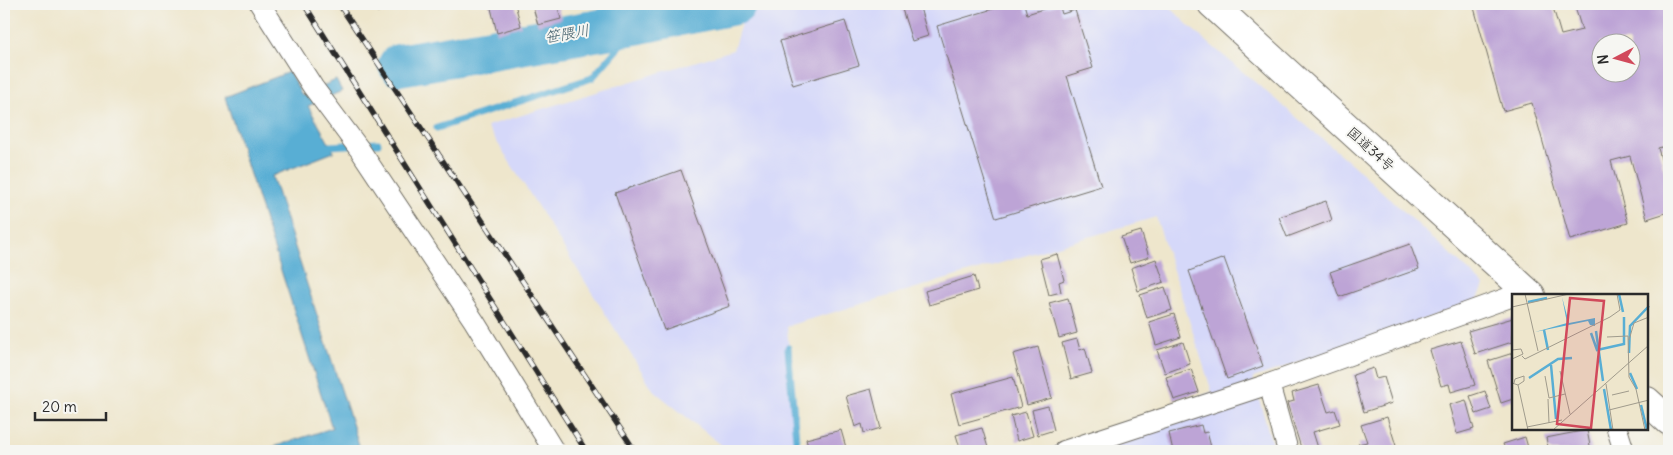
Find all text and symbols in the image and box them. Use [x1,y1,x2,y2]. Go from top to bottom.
water label: 笹隈川 [543,20,591,47]
north arrow [1590,32,1640,82]
text: N [1594,54,1613,65]
street label: 国道34号 [1343,123,1399,175]
inset map [1512,294,1648,430]
scale bar [35,390,106,422]
text: 20 m [42,397,77,416]

